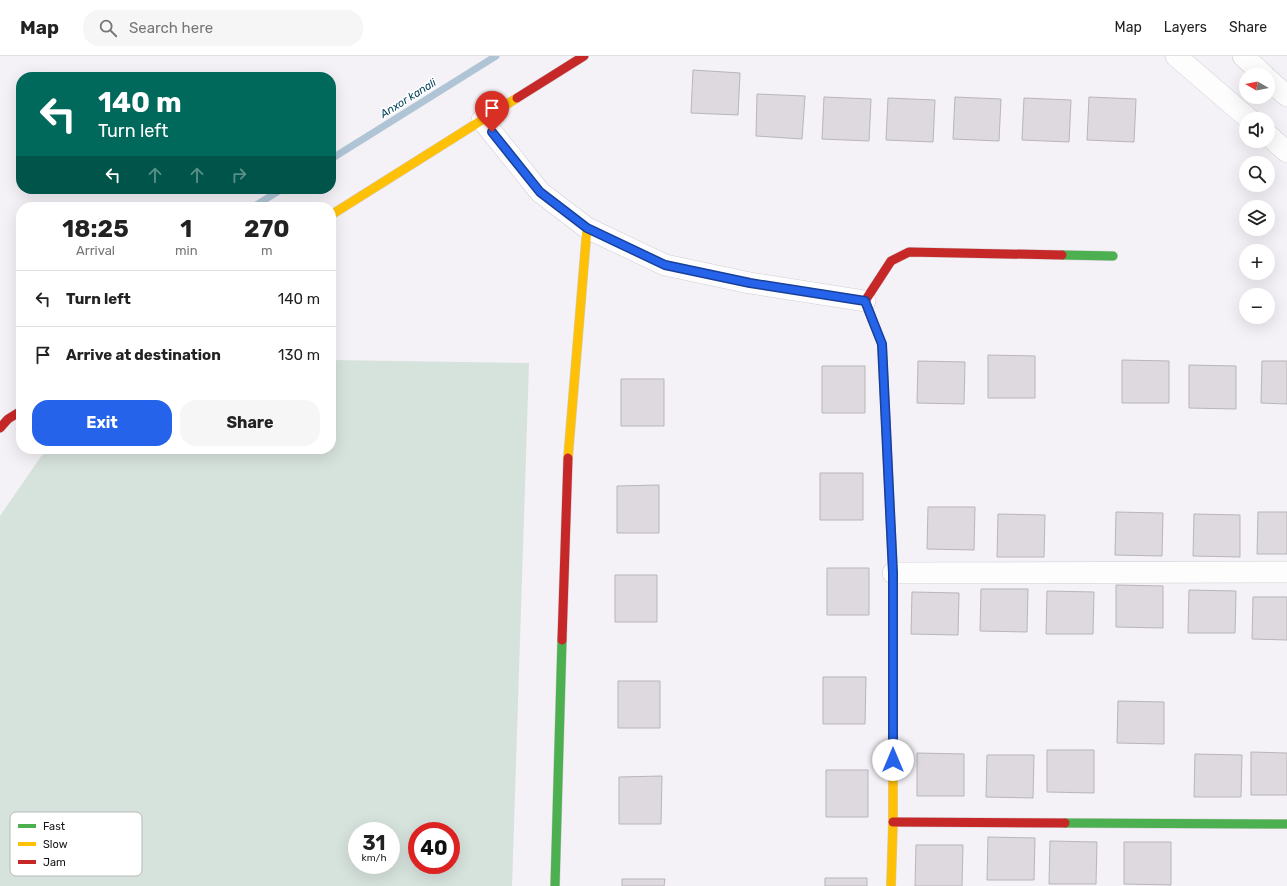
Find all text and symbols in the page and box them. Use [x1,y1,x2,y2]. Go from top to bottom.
search box [83,10,363,46]
text: Map [20,16,59,39]
icon: search [97,17,119,39]
text: Search here [129,19,213,37]
text: Map [1115,19,1142,36]
text: Layers [1164,19,1207,36]
text: Share [1229,19,1267,36]
north arrow [1239,68,1275,104]
map controls [1239,68,1275,324]
water label: Anxor kanali [377,76,439,121]
text: 140 m [98,86,182,119]
icon: left [32,88,84,140]
pin [475,91,509,132]
icon: arrive [481,97,503,119]
button: sound [1239,112,1275,148]
text: Turn left [98,120,168,142]
button: search [1239,156,1275,192]
icon: left [102,164,124,186]
icon: ahead [144,164,166,186]
icon: ahead [186,164,208,186]
icon: right [228,164,250,186]
button: layers [1239,200,1275,236]
text: 18:25 [62,215,129,243]
text: 1 [180,215,192,243]
text: 270 [244,215,290,243]
text: Arrival [76,243,115,258]
text: min [175,243,198,258]
text: m [261,243,273,258]
button: + [1239,244,1275,280]
icon: left [32,288,54,310]
button: − [1239,288,1275,324]
text: Turn left [66,290,131,308]
text: 140 m [278,290,320,308]
icon: arrive [32,344,54,366]
text: Arrive at destination [66,346,221,364]
text: 130 m [278,346,320,364]
button: Exit [32,400,172,446]
button: Share [180,400,320,446]
position arrow [872,739,914,781]
legend [10,812,142,876]
text: Fast [43,820,66,833]
speed limit sign: 40 [408,822,460,874]
text: 31 [363,831,385,855]
text: Slow [43,838,68,851]
text: km/h [362,852,386,864]
text: Jam [43,856,66,869]

